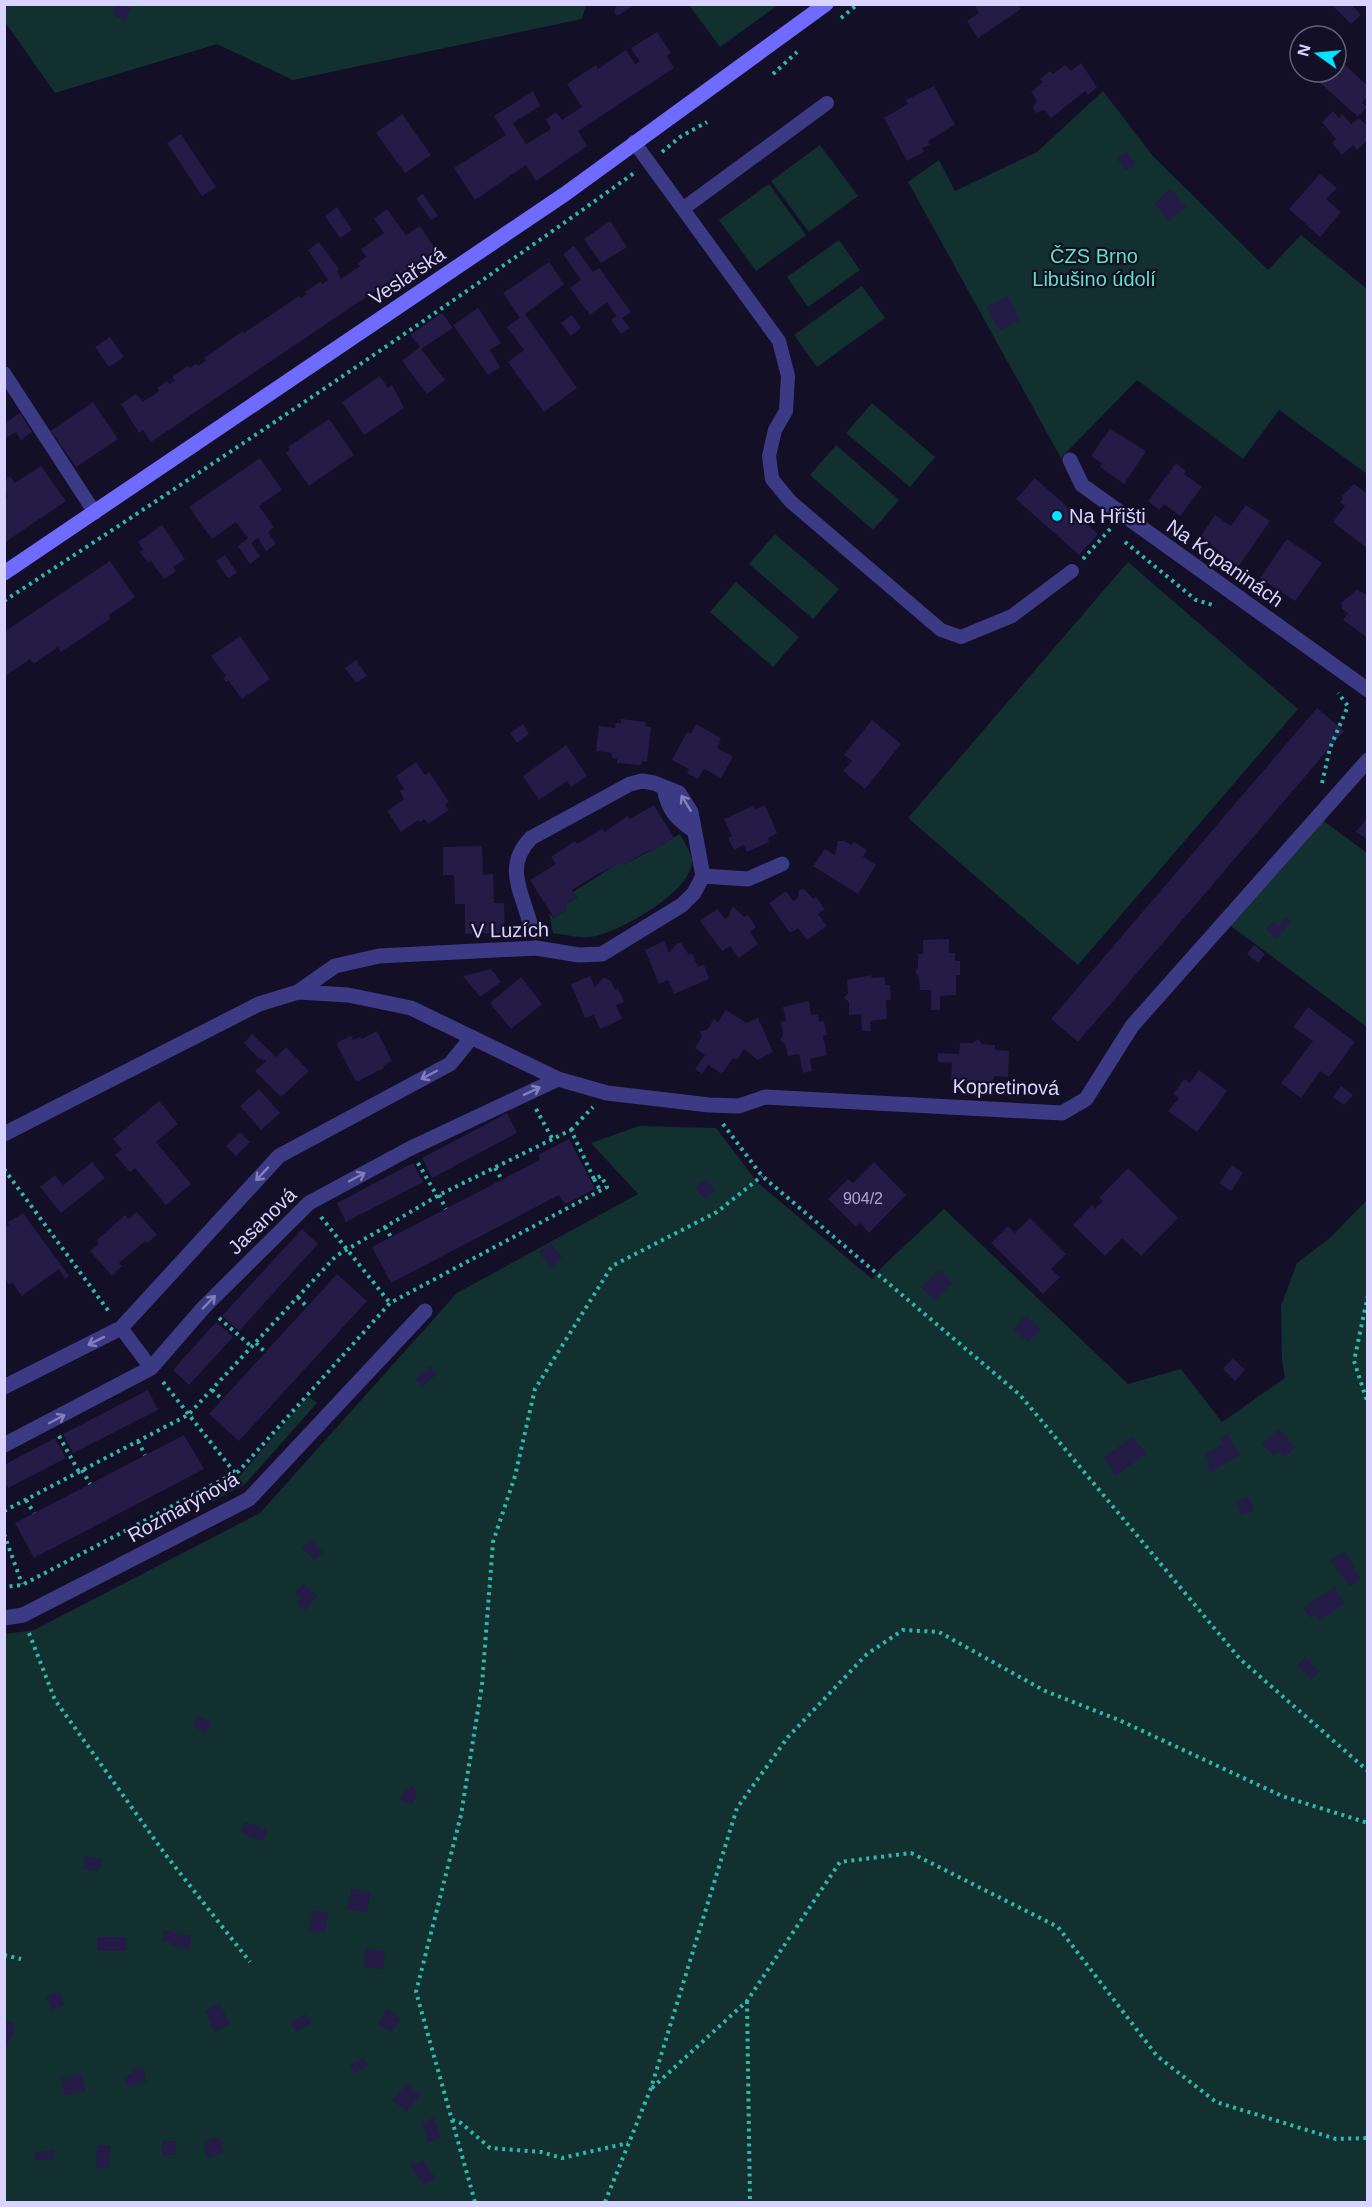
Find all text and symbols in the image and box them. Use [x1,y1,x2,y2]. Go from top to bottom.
north arrow [1288,24,1348,84]
text: N [1294,42,1314,58]
street label: Veslařská [365,242,450,309]
park label: ČZS Brno Libušino údolí [1032,245,1156,290]
place label: Na Hřišti [1069,505,1146,527]
marker: Na Hřišti [1050,509,1064,523]
street label: Na Kopaninách [1163,515,1287,611]
one-way arrow [679,795,691,812]
street label: V Luzích [471,918,549,942]
one-way arrow [421,1069,438,1081]
street label: Kopretinová [952,1075,1060,1099]
one-way arrow [522,1085,540,1097]
one-way arrow [255,1167,269,1182]
one-way arrow [347,1171,365,1182]
street label: Jasanová [224,1183,301,1259]
house number: 904/2 [843,1190,883,1207]
one-way arrow [202,1294,216,1309]
one-way arrow [87,1335,105,1347]
one-way arrow [48,1413,65,1425]
street label: Rozmarýnová [124,1467,243,1547]

